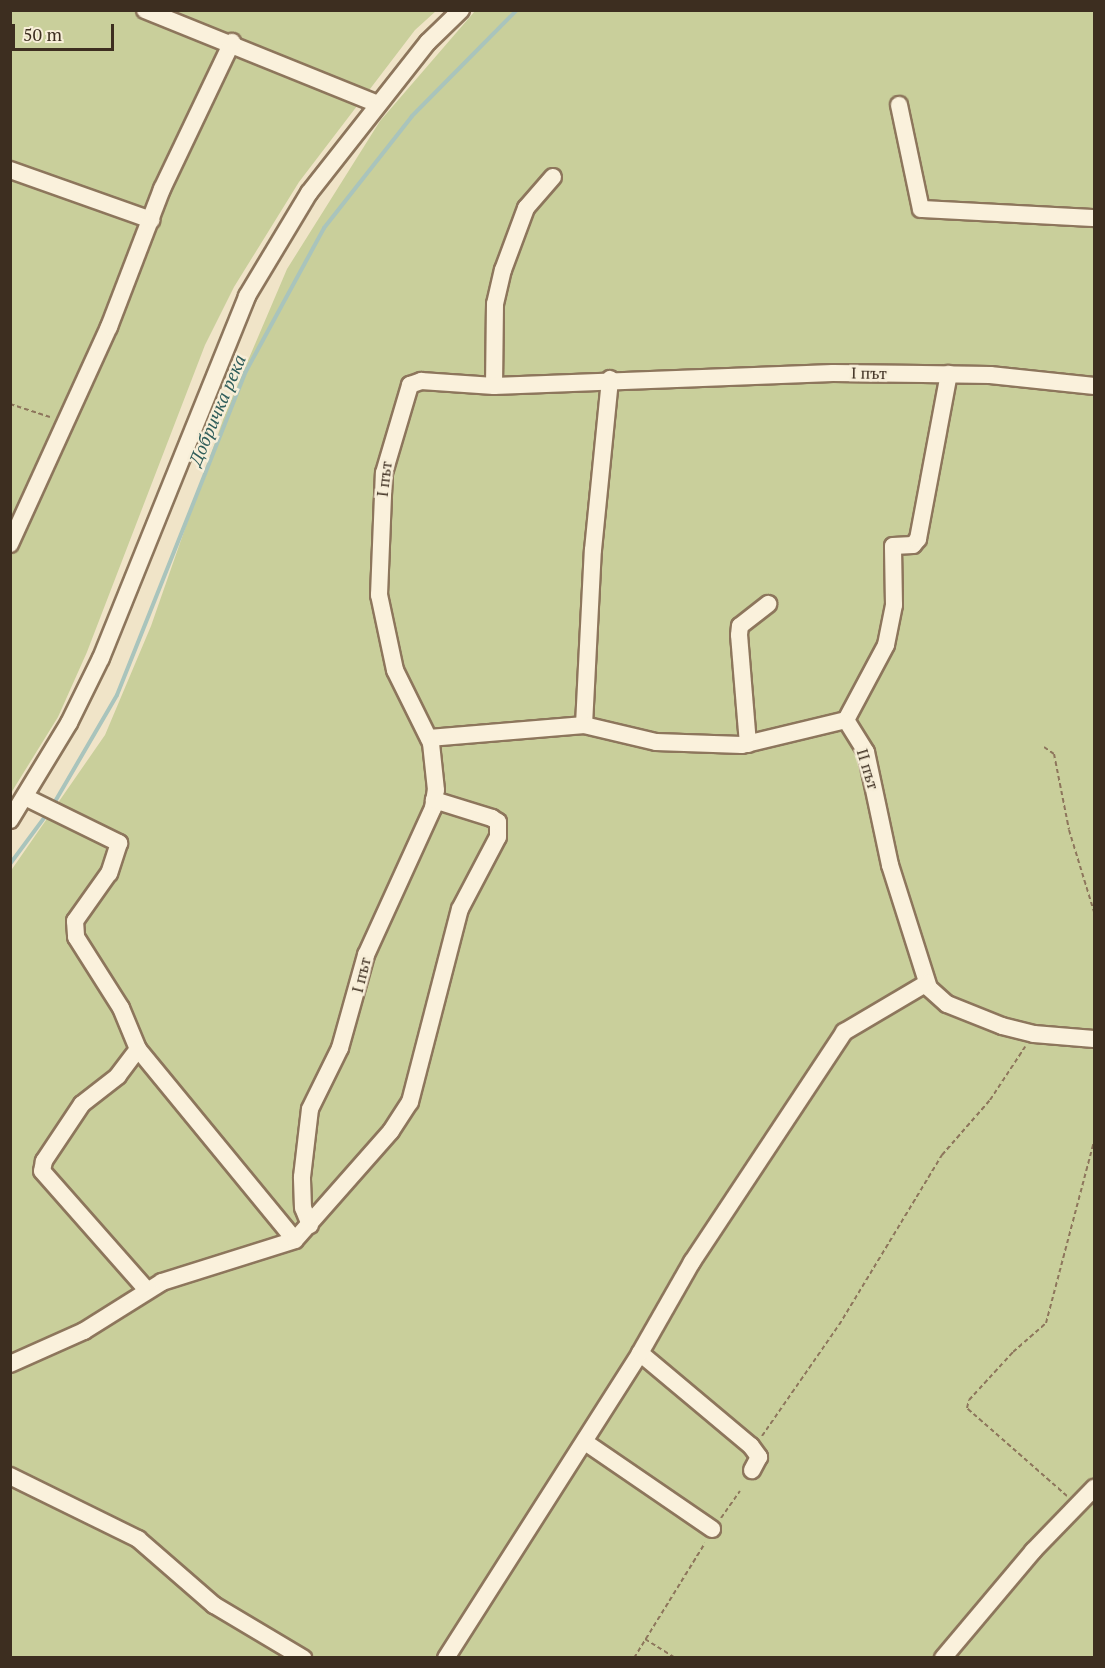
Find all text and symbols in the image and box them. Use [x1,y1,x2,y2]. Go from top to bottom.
scale bar [15,12,117,50]
text: 50 m [23,22,62,46]
water label: Добричка река [184,351,250,469]
street label: І път [851,363,887,383]
street label: І път [372,460,396,498]
street label: ІІ път [853,746,883,792]
street label: І път [347,955,375,995]

